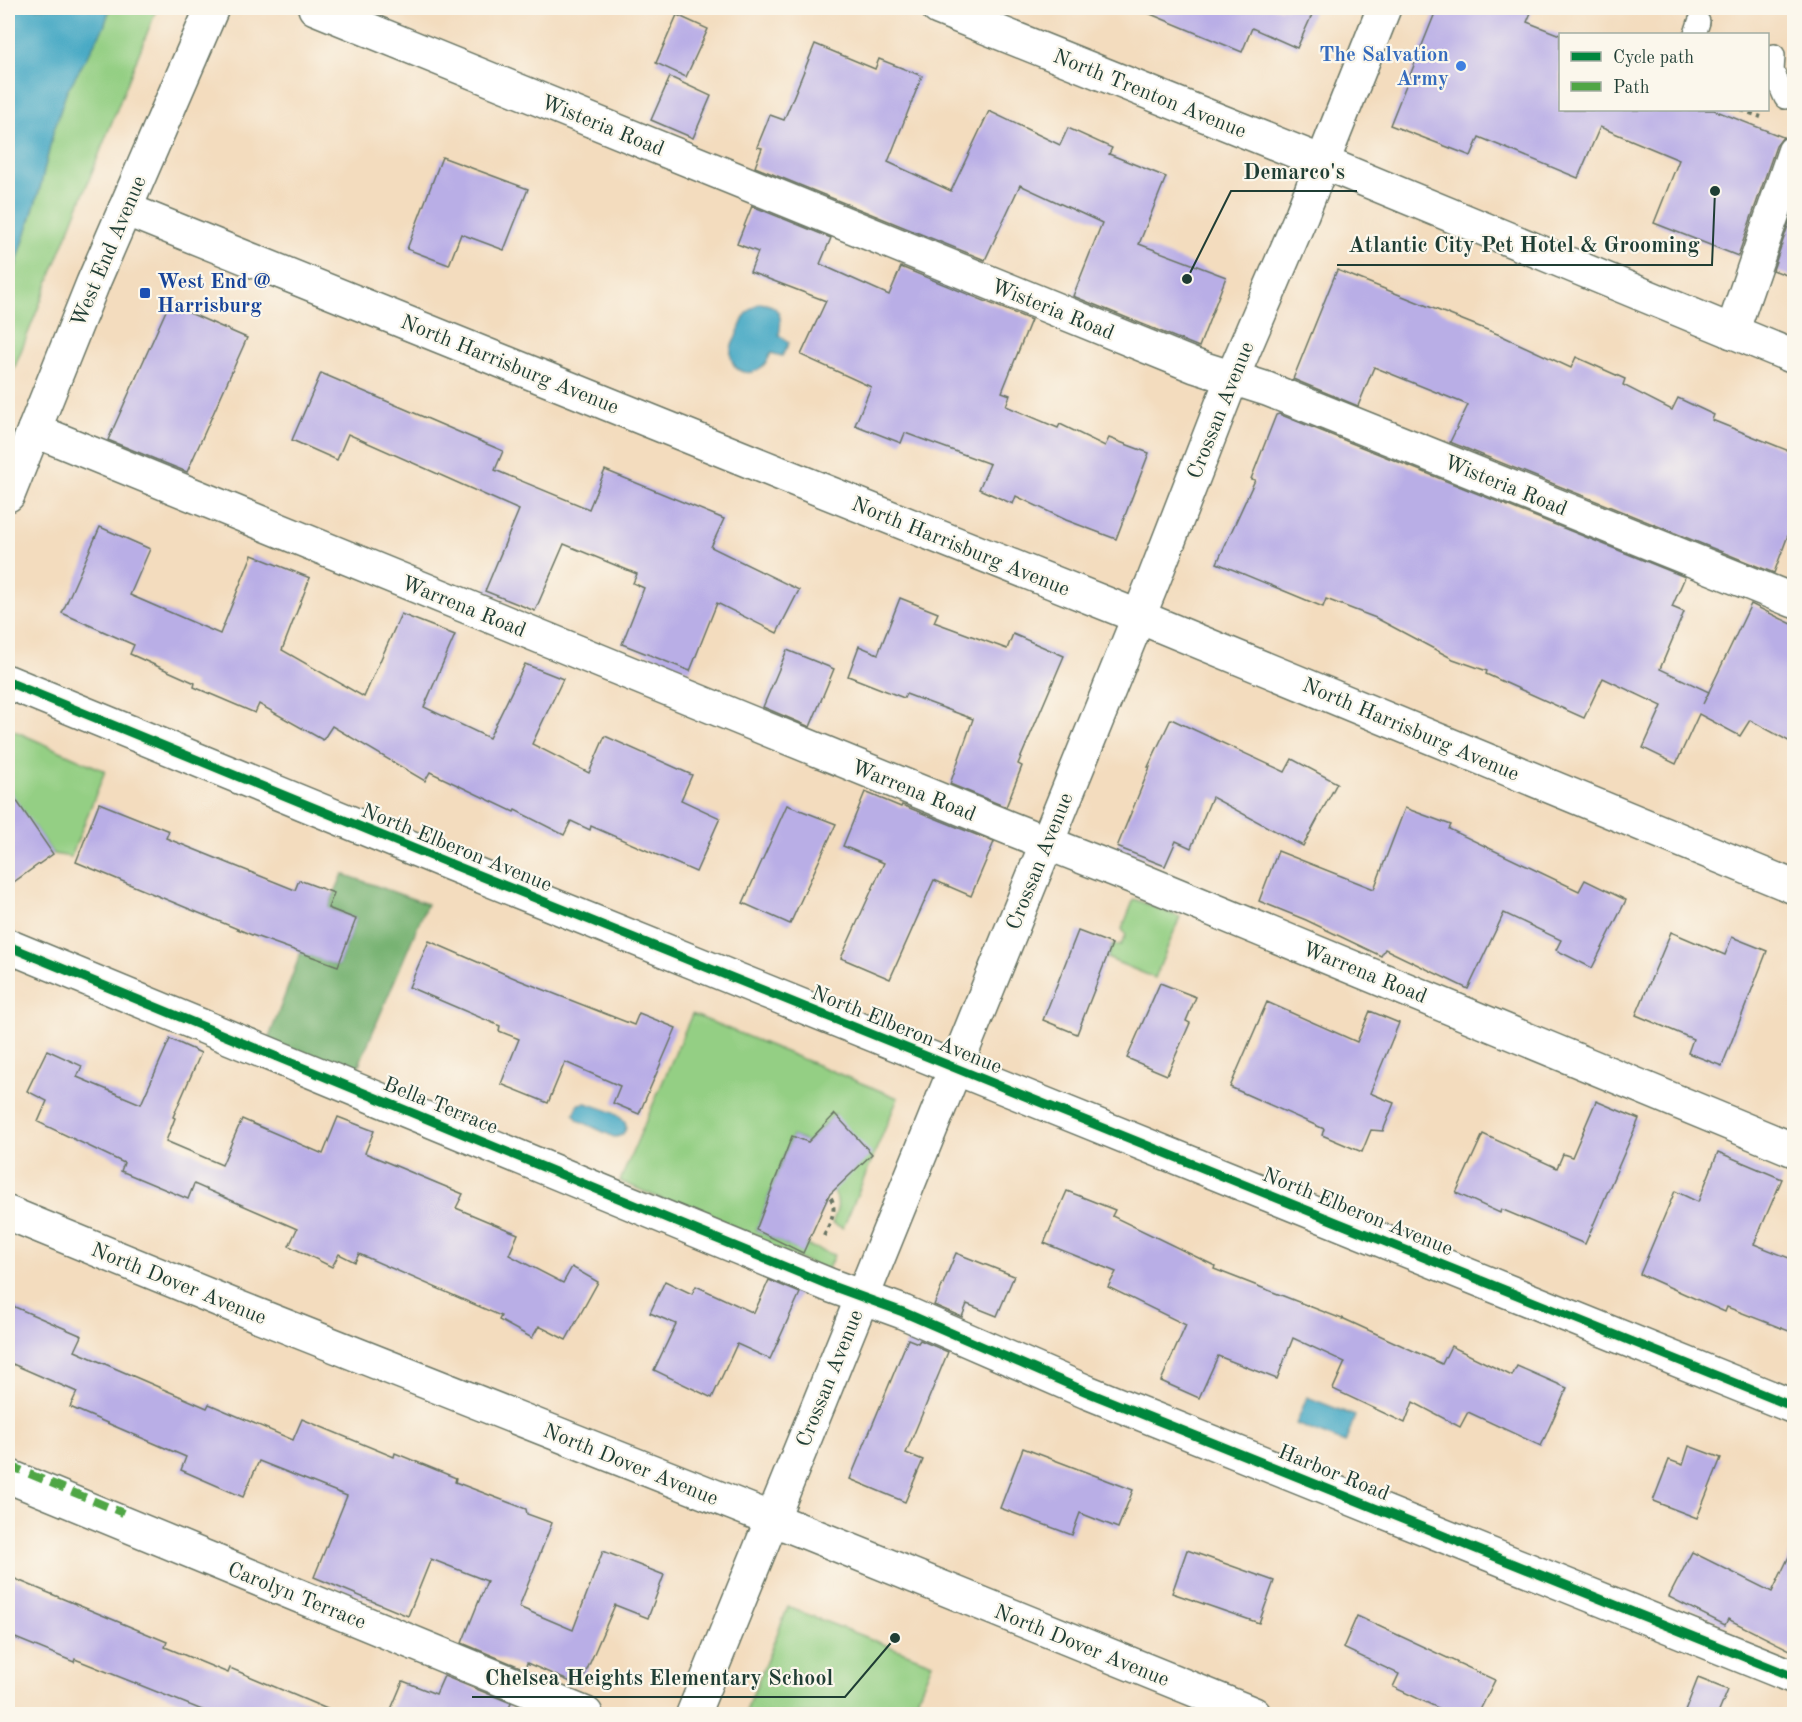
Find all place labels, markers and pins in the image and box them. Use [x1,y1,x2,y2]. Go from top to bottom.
place label: The Salvation Army [1319,45,1449,90]
marker: The Salvation Army [1454,59,1468,73]
callout: Demarco's [1231,151,1357,191]
callout: Atlantic City Pet Hotel & Grooming [1337,225,1712,265]
place label: West End @ Harrisburg [157,272,271,317]
marker: West End @ Harrisburg [138,286,152,300]
callout: Chelsea Heights Elementary School [472,1657,845,1697]

